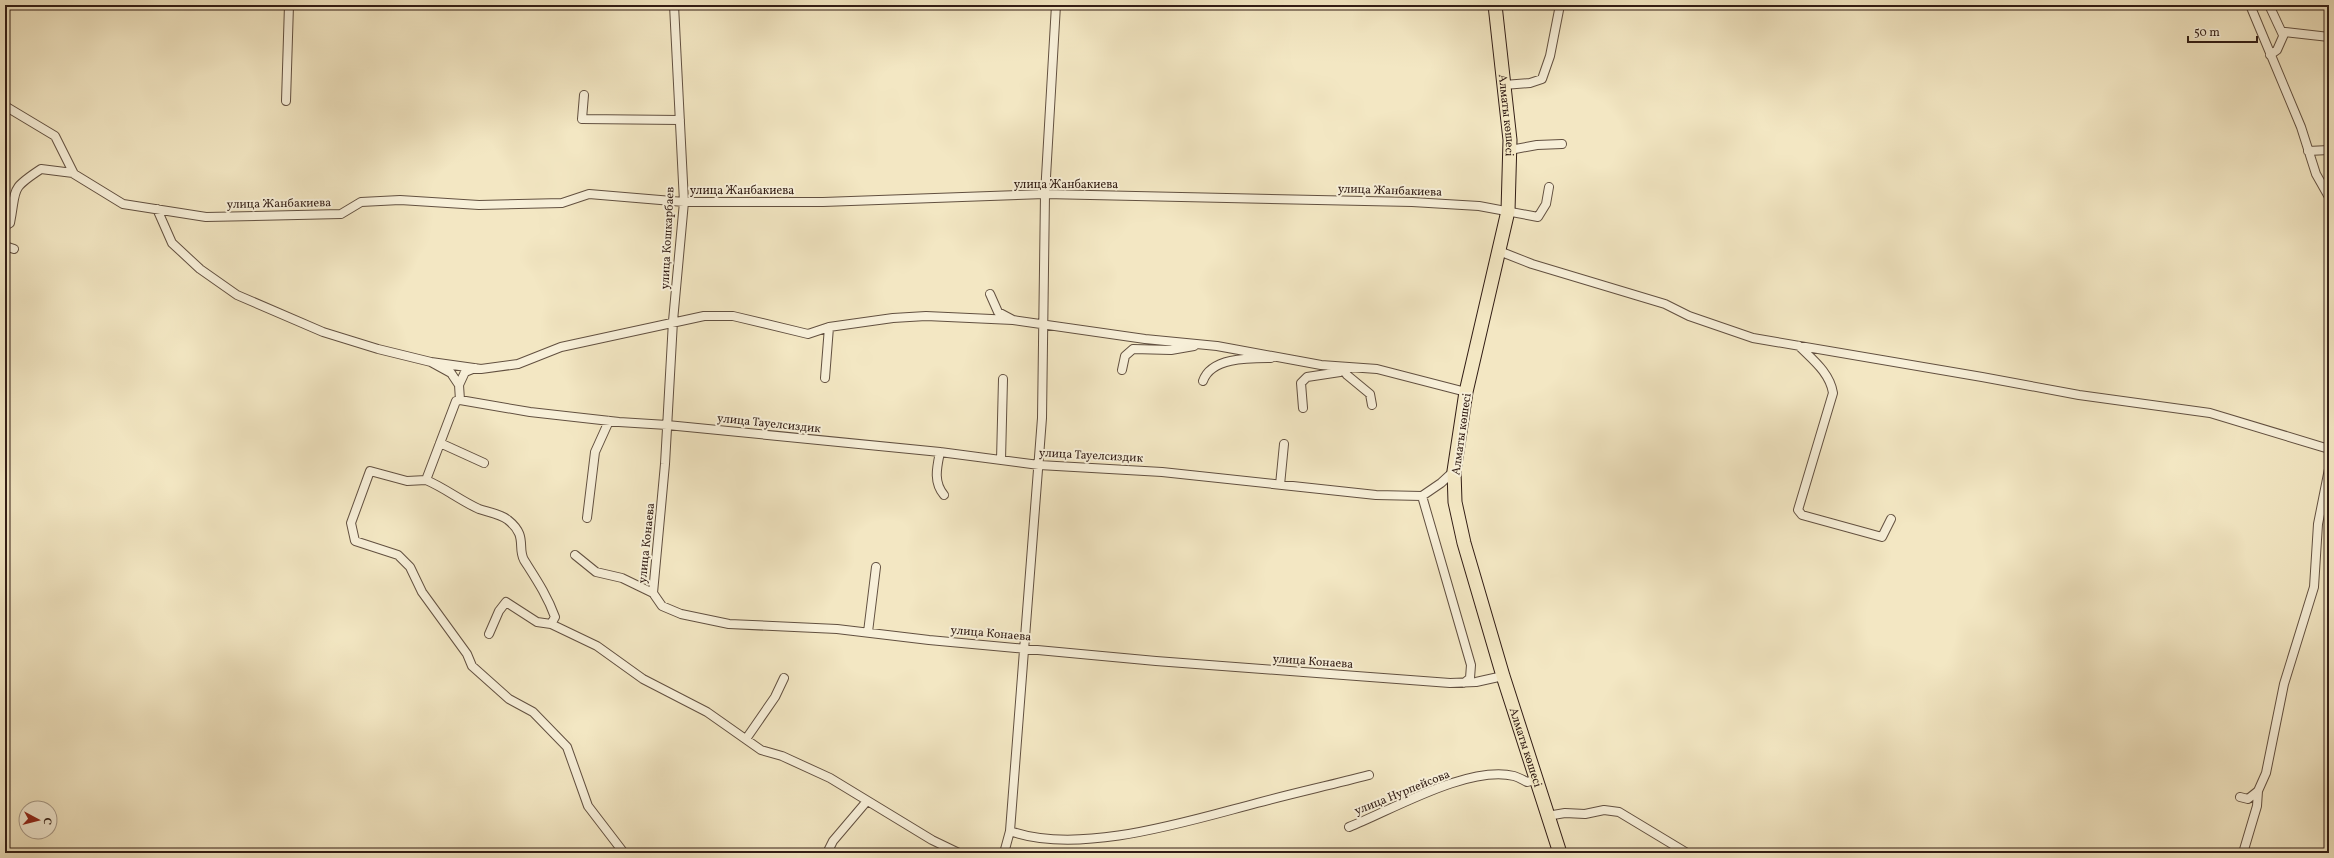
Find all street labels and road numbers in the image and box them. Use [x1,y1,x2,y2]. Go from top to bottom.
street label: Алматы көшесі [1494,73,1517,157]
street label: улица Жанбакиева [1014,177,1118,193]
street label: улица Жанбакиева [1337,181,1442,201]
street label: улица Жанбакиева [690,183,794,199]
street label: улица Кошкарбаев [657,186,679,290]
street label: улица Жанбакиева [227,195,331,213]
street label: Алматы көшесі [1448,392,1476,476]
street label: улица Тауелсиздик [716,411,822,437]
street label: улица Тауелсиздик [1039,445,1144,467]
street label: улица Конаева [635,502,659,584]
street label: улица Конаева [950,623,1032,645]
street label: улица Конаева [1272,651,1354,673]
street label: Алматы көшесі [1505,706,1545,790]
street label: улица Нурпейсова [1352,766,1453,819]

